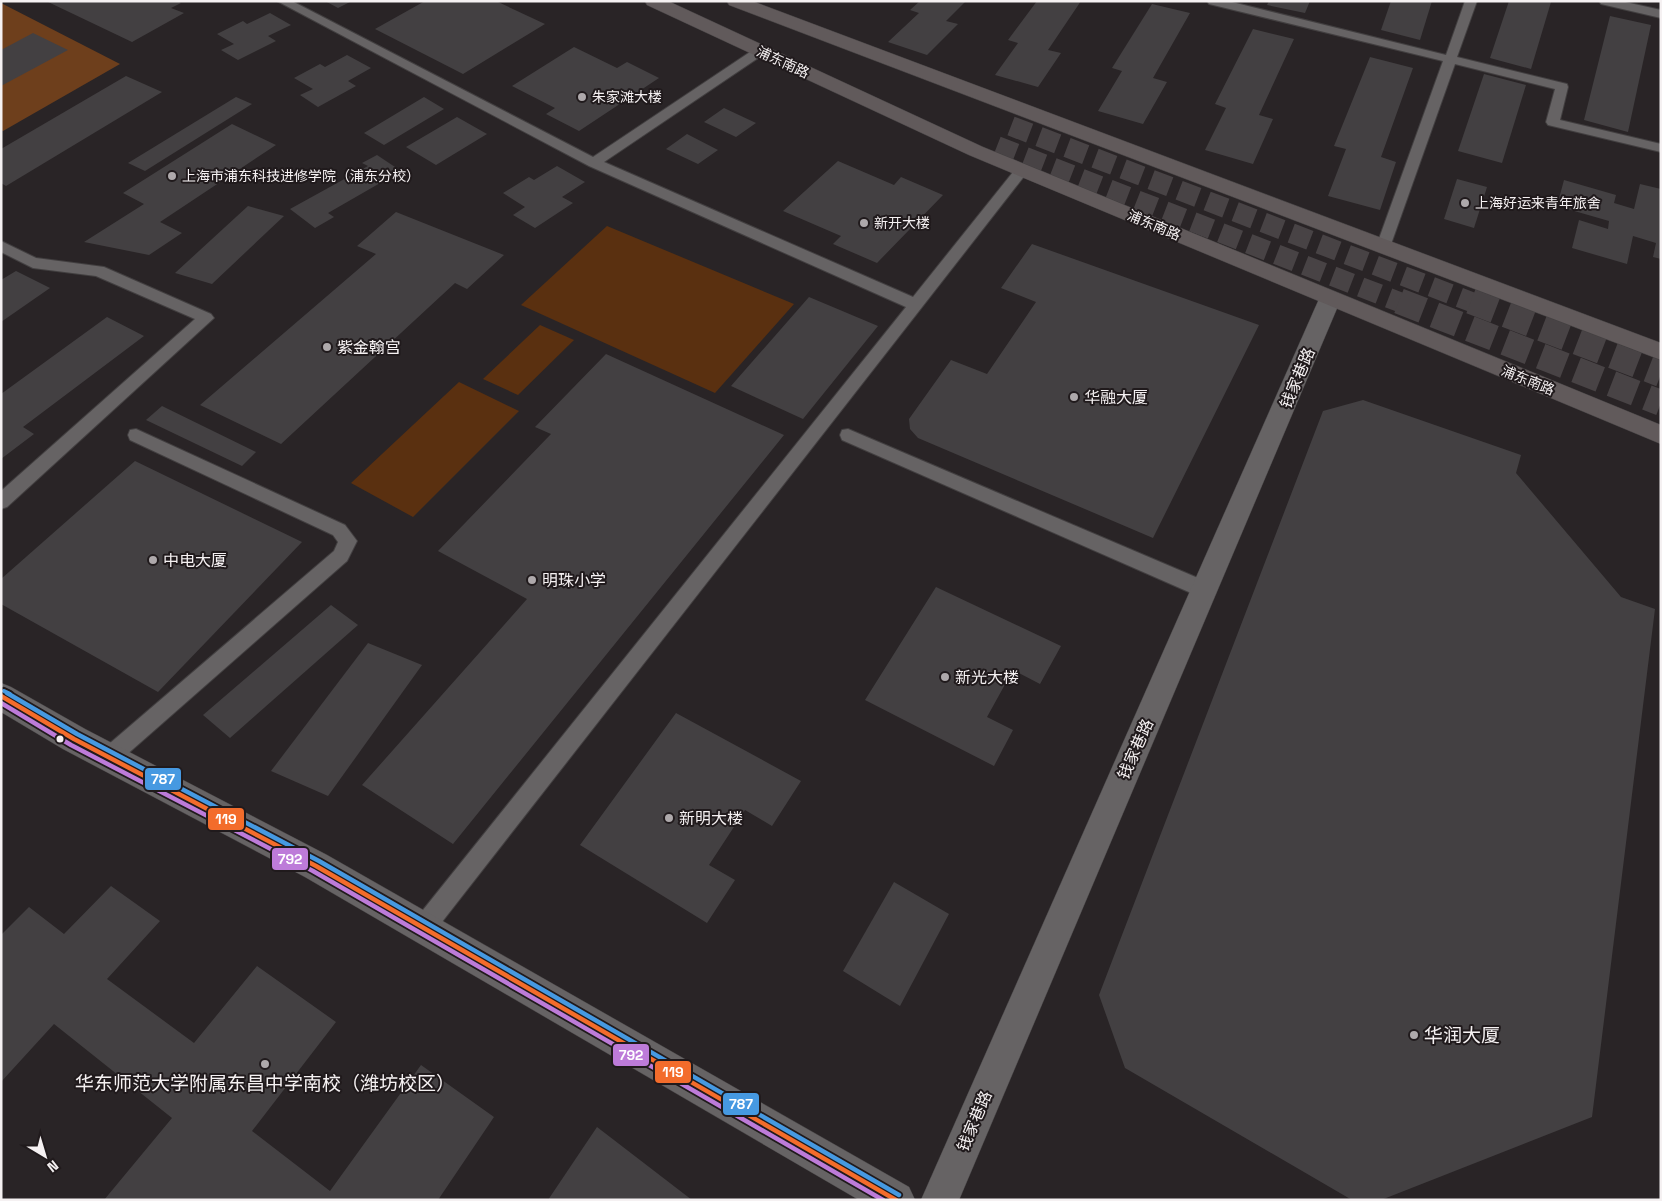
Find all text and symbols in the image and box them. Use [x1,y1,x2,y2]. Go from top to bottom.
street label: 浦东南路 [754,42,812,82]
place label: 朱家滩大楼 [592,88,662,106]
marker: 朱家滩大楼 [576,91,588,103]
place label: 上海市浦东科技进修学院（浦东分校） [182,167,420,185]
marker: 上海市浦东科技进修学院（浦东分校） [166,170,178,182]
place label: 上海好运来青年旅舍 [1475,194,1601,212]
marker: 上海好运来青年旅舍 [1459,197,1471,209]
street label: 浦东南路 [1125,206,1183,244]
place label: 新开大楼 [874,214,930,232]
marker: 新开大楼 [858,217,870,229]
place label: 紫金翰宫 [337,337,401,358]
marker: 紫金翰宫 [321,341,333,353]
street label: 钱家巷路 [1275,345,1320,412]
street label: 浦东南路 [1499,361,1557,399]
place label: 华融大厦 [1084,387,1148,408]
marker: 华融大厦 [1068,391,1080,403]
place label: 中电大厦 [163,550,227,571]
marker: 中电大厦 [147,554,159,566]
place label: 明珠小学 [542,570,606,591]
marker: 明珠小学 [526,574,538,586]
place label: 新光大楼 [955,667,1019,688]
marker: 新光大楼 [939,671,951,683]
street label: 钱家巷路 [1113,716,1158,783]
unlabelled marker [55,734,65,744]
line badge: 787 [144,767,182,791]
text: 787 [151,770,175,788]
line badge: 119 [207,807,245,831]
place label: 新明大楼 [679,808,743,829]
text: 119 [215,810,237,828]
marker: 新明大楼 [663,812,675,824]
line badge: 792 [271,847,309,871]
text: 792 [278,850,302,868]
place label: 华润大厦 [1424,1023,1500,1048]
marker: 华润大厦 [1408,1029,1420,1041]
line badge: 792 [612,1043,650,1067]
text: 792 [619,1046,643,1064]
marker: 华东师范大学附属东昌中学南校（潍坊校区） [259,1058,271,1070]
line badge: 119 [654,1060,692,1084]
text: 119 [662,1063,684,1081]
place label: 华东师范大学附属东昌中学南校（潍坊校区） [75,1071,455,1096]
street label: 钱家巷路 [952,1088,997,1155]
line badge: 787 [722,1092,760,1116]
text: 787 [729,1095,753,1113]
north arrow [20,1131,70,1181]
text: N [44,1156,62,1176]

